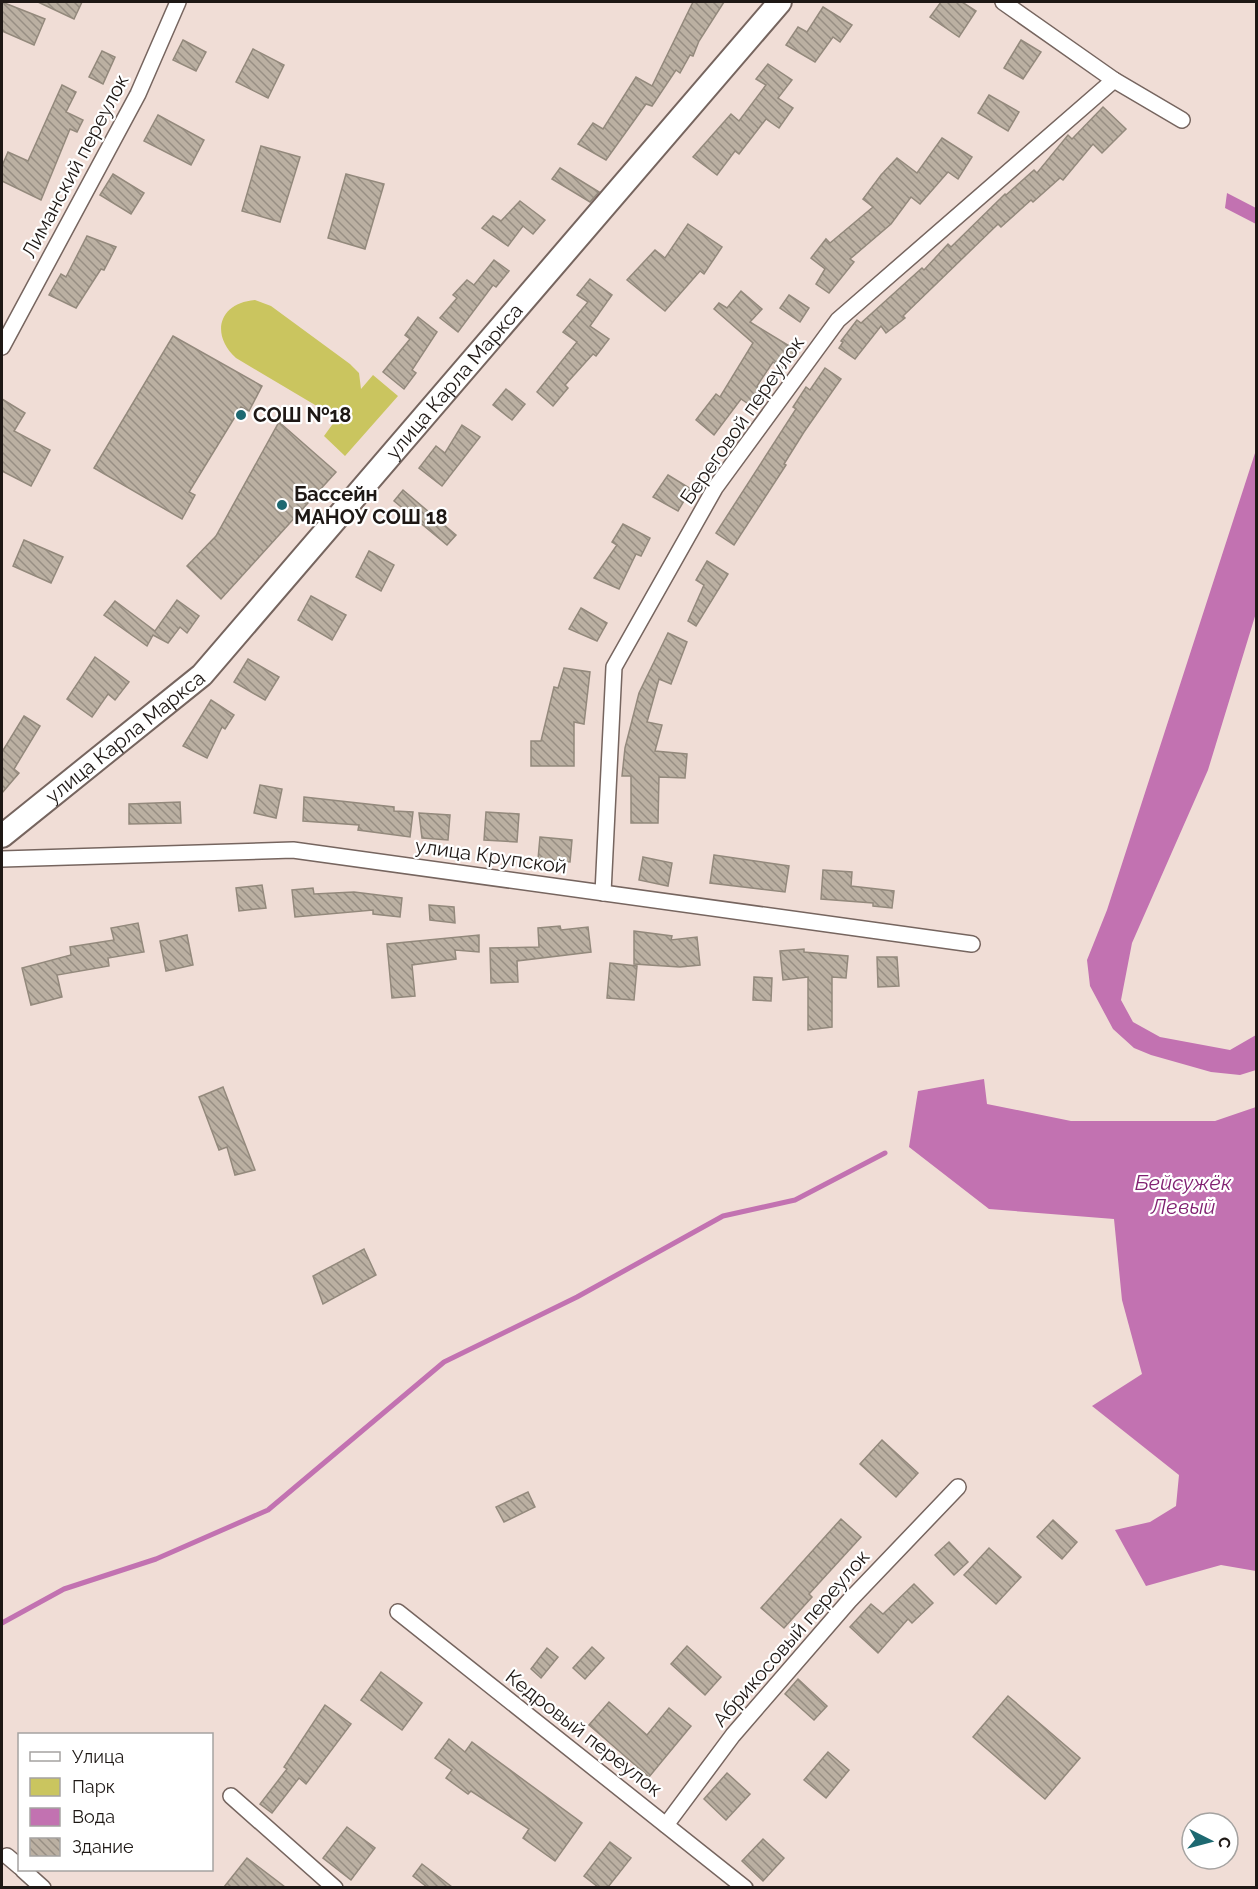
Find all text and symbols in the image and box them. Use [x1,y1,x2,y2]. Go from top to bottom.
street label: Лиманский переулок [16,70,134,262]
street label: улица Карла Маркса [381,298,528,464]
street label: Береговой переулок [675,331,809,509]
place label: СОШ №18 [253,403,351,427]
marker: СОШ №18 [234,408,248,422]
place label: Бассейн МАНОУ СОШ 18 [294,482,448,529]
marker: Бассейн МАНОУ СОШ 18 [275,498,289,512]
street label: улица Карла Маркса [41,666,210,808]
street label: улица Крупской [413,833,569,879]
water label: Бейсужёк Левый [1135,1170,1232,1219]
street label: Абрикосовый переулок [708,1545,874,1731]
street label: Кедровый переулок [501,1664,667,1802]
legend [18,1733,213,1871]
text: Улица [72,1746,124,1767]
text: Парк [72,1776,115,1797]
text: Вода [72,1806,115,1827]
north arrow [1180,1811,1240,1871]
text: Здание [72,1836,134,1857]
text: С [1214,1836,1234,1849]

